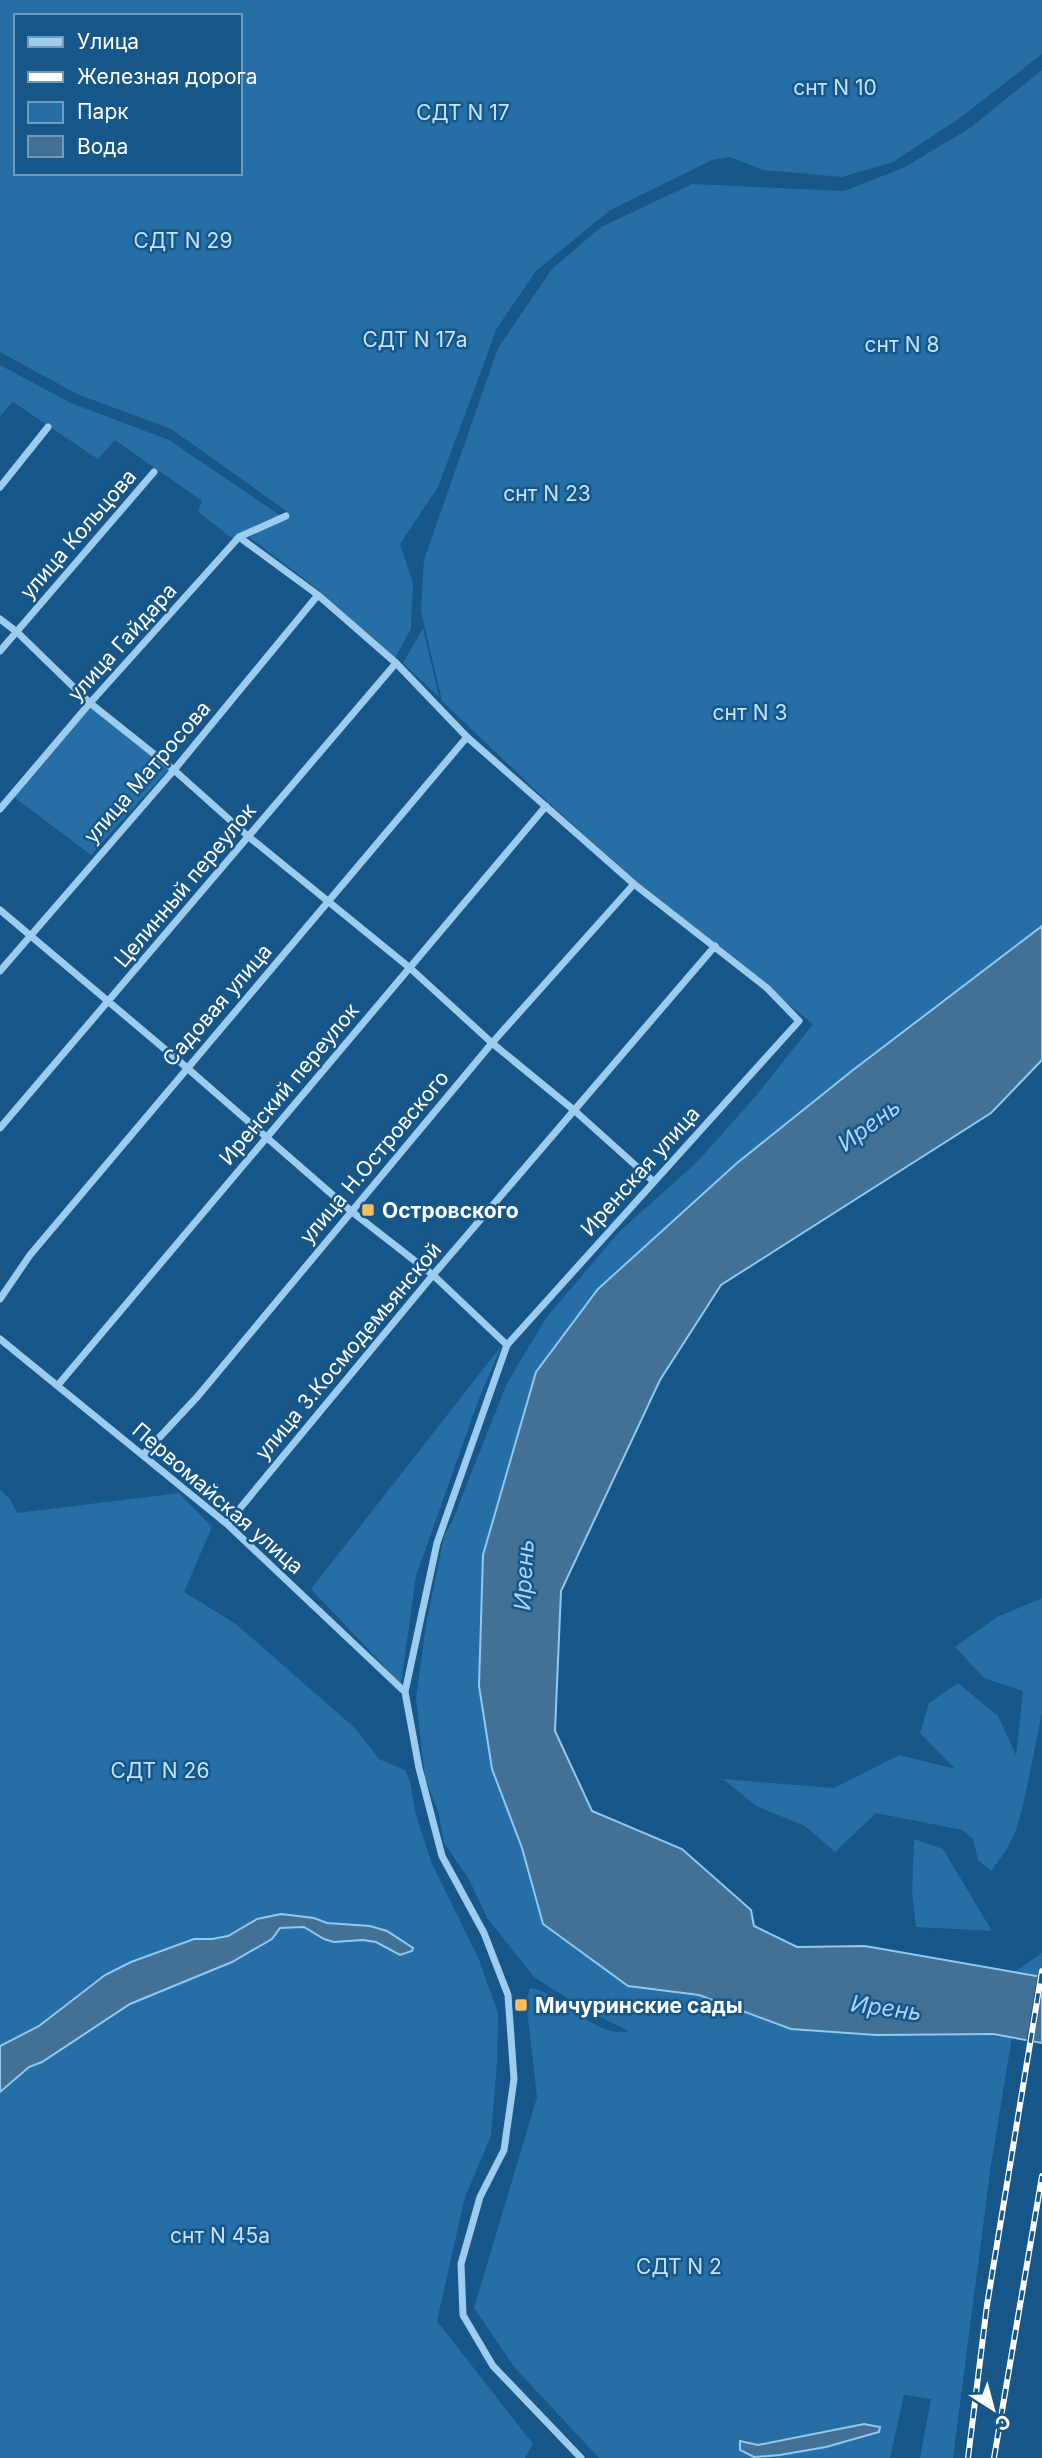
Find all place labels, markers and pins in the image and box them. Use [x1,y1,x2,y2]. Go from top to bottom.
place label: Островского [382,1197,519,1223]
marker: Островского [360,1202,376,1218]
place label: Мичуринские сады [535,1993,743,2018]
marker: Мичуринские сады [513,1997,529,2013]

